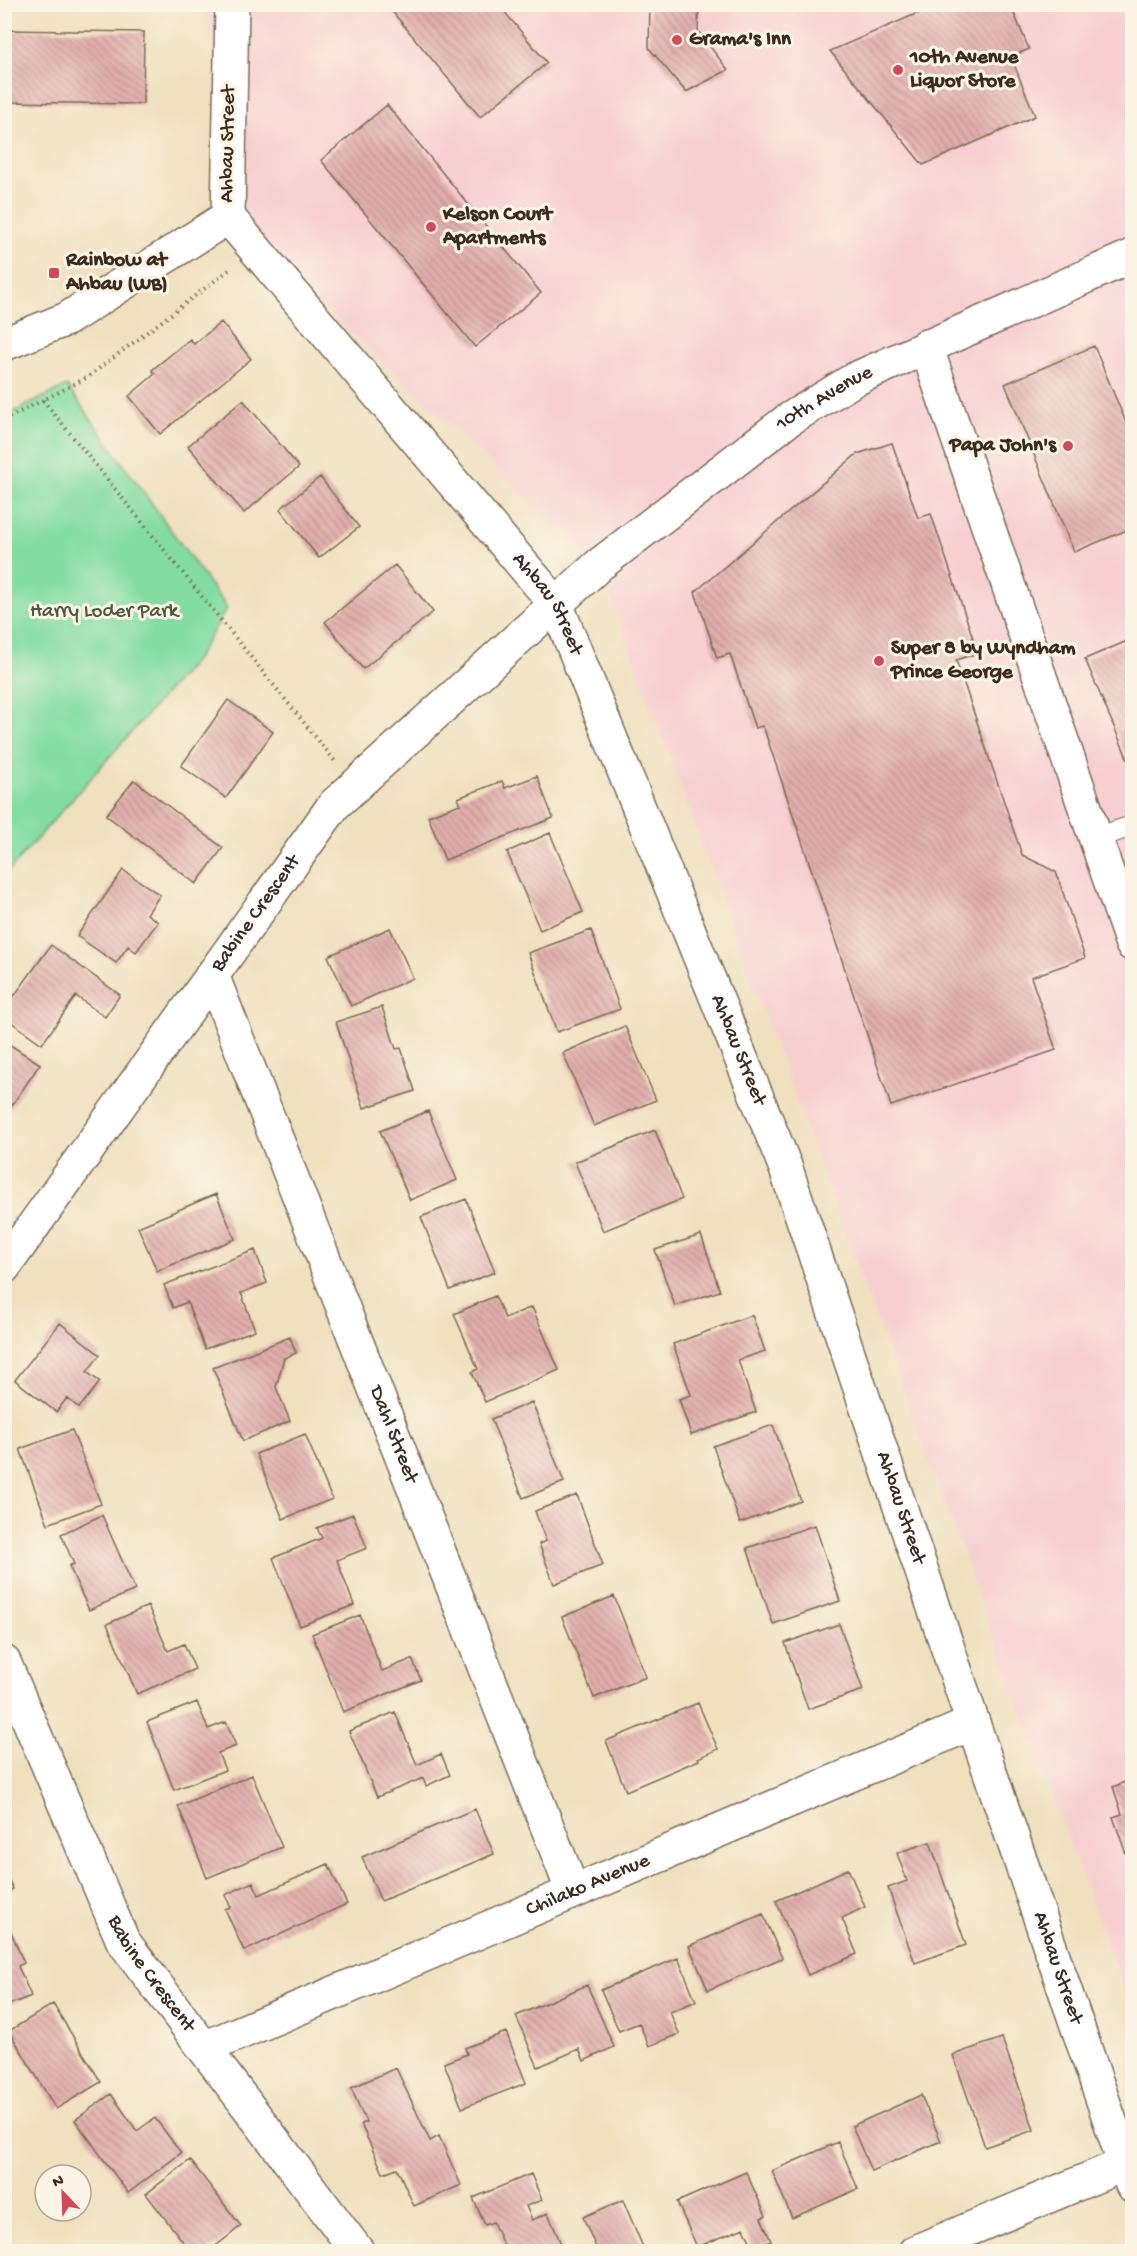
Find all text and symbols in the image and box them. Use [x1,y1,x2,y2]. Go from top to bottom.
place label: Grama's Inn [689,28,792,53]
marker: Grama's Inn [670,33,684,47]
place label: 10th Avenue Liquor Store [909,46,1020,95]
marker: 10th Avenue Liquor Store [891,63,905,77]
street label: Ahbau Street [215,83,243,203]
place label: Kelson Court Apartments [442,203,554,252]
marker: Kelson Court Apartments [424,220,438,234]
place label: Rainbow at Ahbau (WB) [65,249,169,298]
marker: Rainbow at Ahbau (WB) [47,266,61,280]
street label: 10th Avenue [770,360,878,438]
place label: Papa John's [948,434,1057,459]
marker: Papa John's [1061,439,1075,453]
street label: Ahbau Street [506,548,589,661]
park label: Harry Loder Park [30,600,181,625]
place label: Super 8 by Wyndham Prince George [890,637,1075,686]
marker: Super 8 by Wyndham Prince George [872,654,886,668]
street label: Babine Crescent [205,849,308,978]
street label: Ahbau Street [704,991,772,1111]
street label: Dahl Street [362,1381,424,1489]
street label: Ahbau Street [870,1448,932,1570]
street label: Chilako Avenue [522,1848,655,1923]
street label: Ahbau Street [1026,1908,1089,2030]
street label: Babine Crescent [101,1911,202,2040]
north arrow [33,2163,93,2223]
text: N [50,2171,68,2193]

